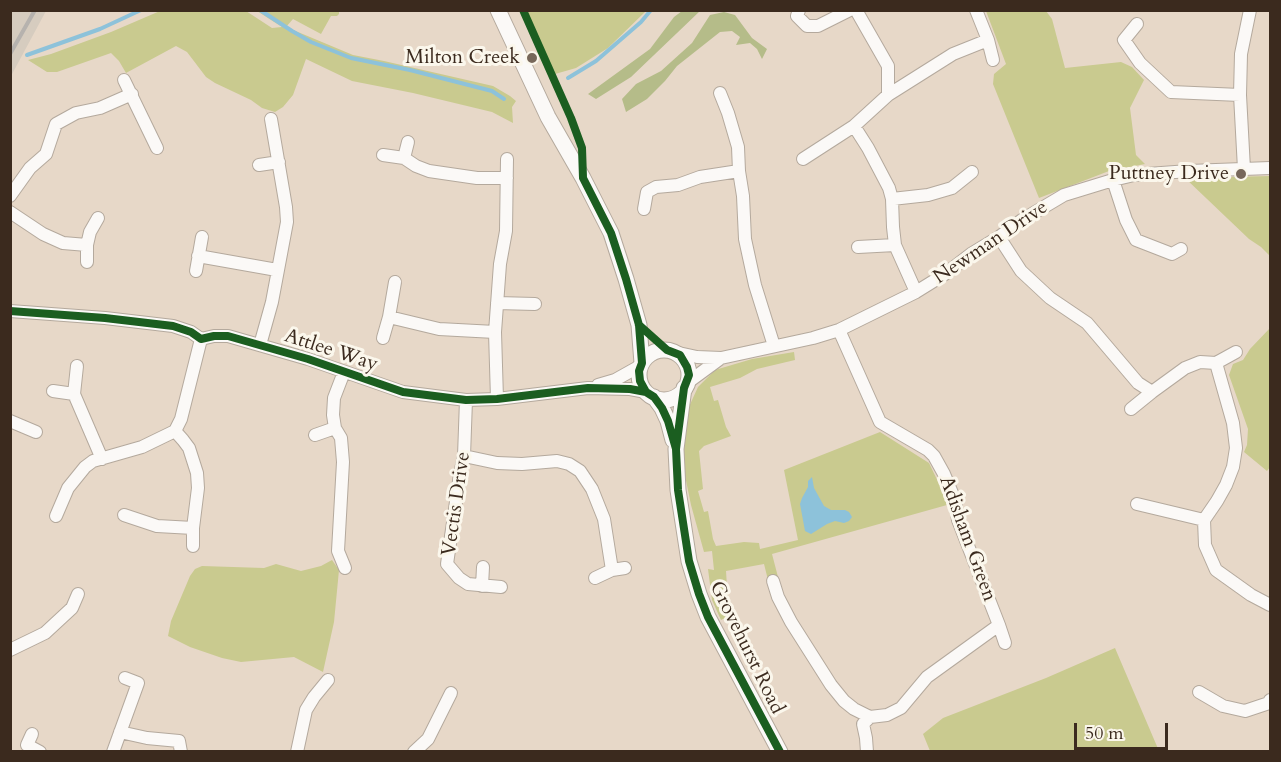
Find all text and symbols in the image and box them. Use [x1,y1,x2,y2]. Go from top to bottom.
place label: Milton Creek [405,46,520,70]
marker: Milton Creek [525,51,539,65]
place label: Puttney Drive [1109,162,1229,186]
marker: Puttney Drive [1234,167,1248,181]
street label: Newman Drive [929,196,1053,290]
street label: Attlee Way [281,325,381,377]
street label: Vectis Drive [438,450,476,558]
street label: Adisham Green [933,473,1001,605]
street label: Grovehurst Road [703,578,789,718]
scale bar [1077,711,1172,749]
text: 50 m [1085,721,1124,746]

